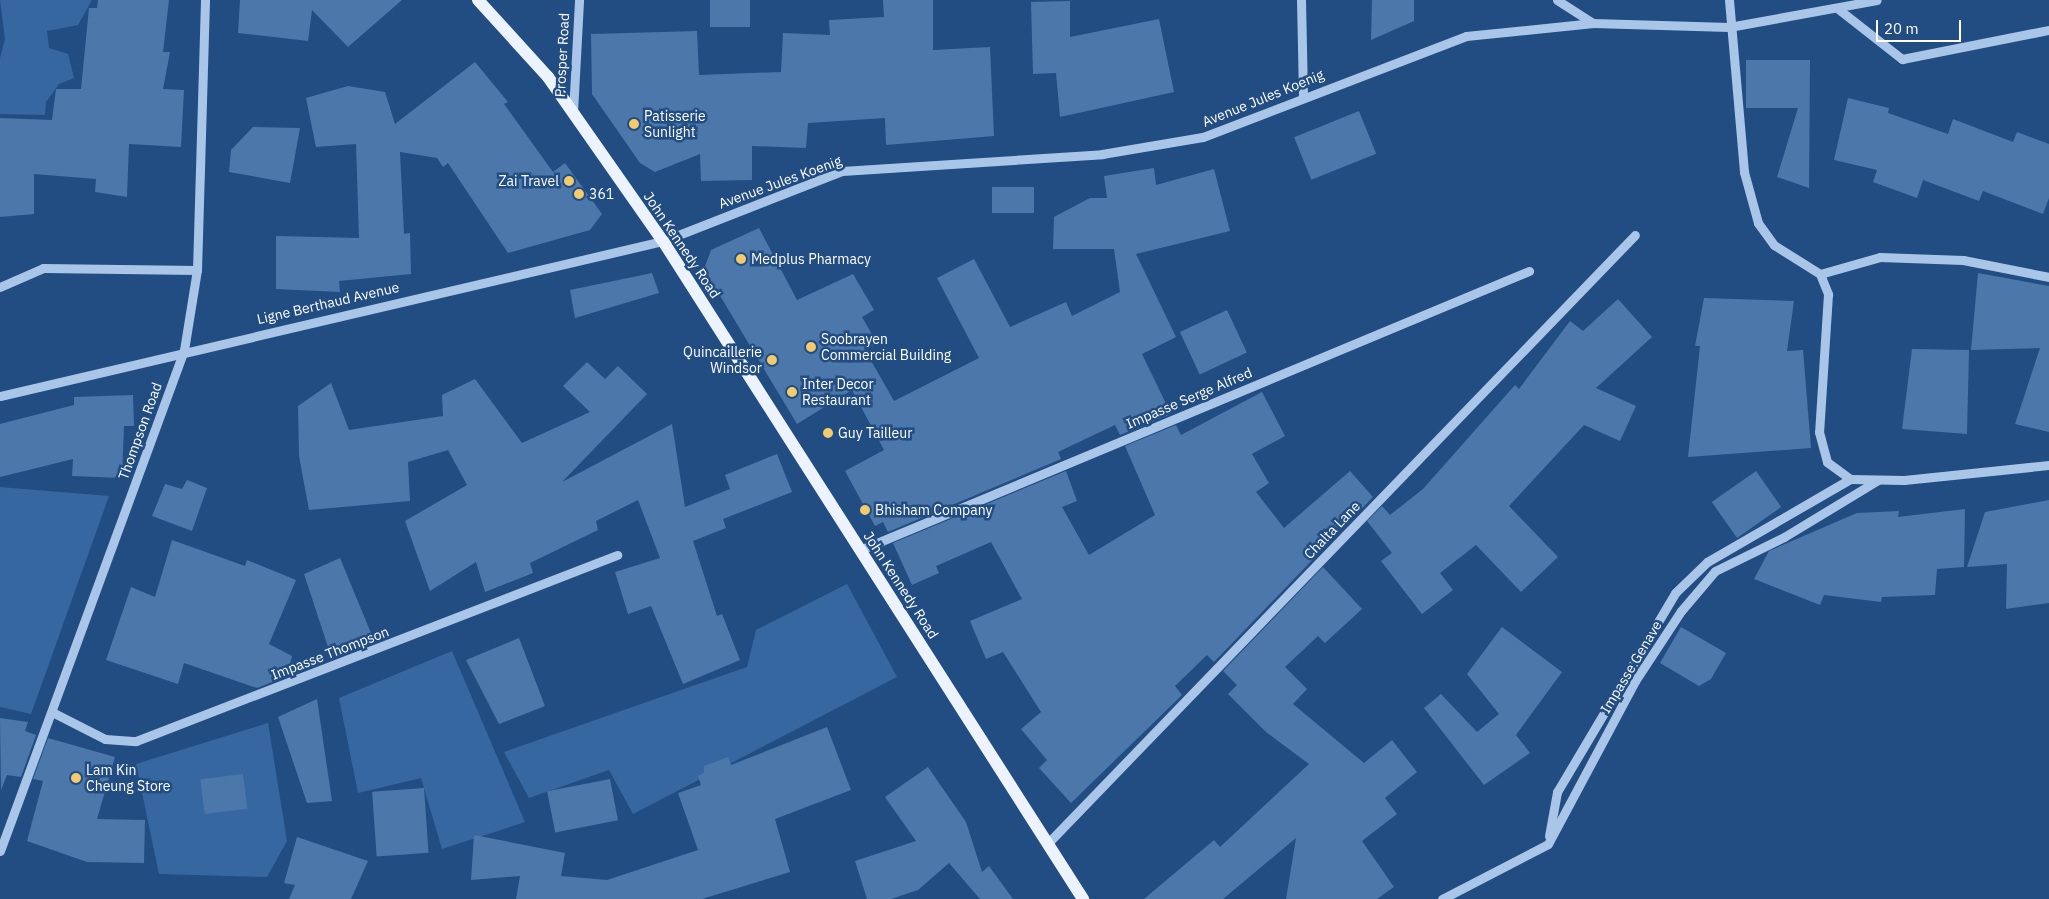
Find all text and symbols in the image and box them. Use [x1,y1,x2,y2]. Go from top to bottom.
scale bar [1879,10,1964,42]
street label: Prosper Road [551,12,573,98]
text: 20 m [1884,19,1919,38]
street label: Avenue Jules Koenig [1200,66,1326,130]
place label: Patisserie Sunlight [644,108,706,140]
marker: Patisserie Sunlight [628,118,640,130]
street label: Avenue Jules Koenig [716,152,844,212]
place label: Zai Travel [499,173,559,189]
marker: Zai Travel [563,175,575,187]
place label: 361 [589,186,614,202]
marker: 361 [573,188,585,200]
street label: John Kennedy Road [640,189,724,301]
place label: Medplus Pharmacy [751,251,871,267]
marker: Medplus Pharmacy [735,253,747,265]
street label: Ligne Berthaud Avenue [255,278,401,328]
place label: Soobrayen Commercial Building [821,331,951,364]
marker: Soobrayen Commercial Building [805,341,817,353]
place label: Quincaillerie Windsor [683,344,762,377]
marker: Quincaillerie Windsor [766,354,778,366]
street label: Impasse Serge Alfred [1124,364,1254,432]
place label: Inter Decor Restaurant [802,376,874,408]
street label: Thompson Road [115,380,165,482]
marker: Inter Decor Restaurant [786,386,798,398]
place label: Guy Tailleur [838,425,912,441]
marker: Guy Tailleur [822,427,834,439]
street label: Chalta Lane [1300,498,1364,562]
place label: Bhisham Company [875,502,993,518]
marker: Bhisham Company [859,504,871,516]
street label: John Kennedy Road [860,528,942,642]
street label: Impasse Genave [1597,618,1665,716]
street label: Impasse Thompson [269,623,391,683]
place label: Lam Kin Cheung Store [86,762,171,794]
marker: Lam Kin Cheung Store [70,772,82,784]

